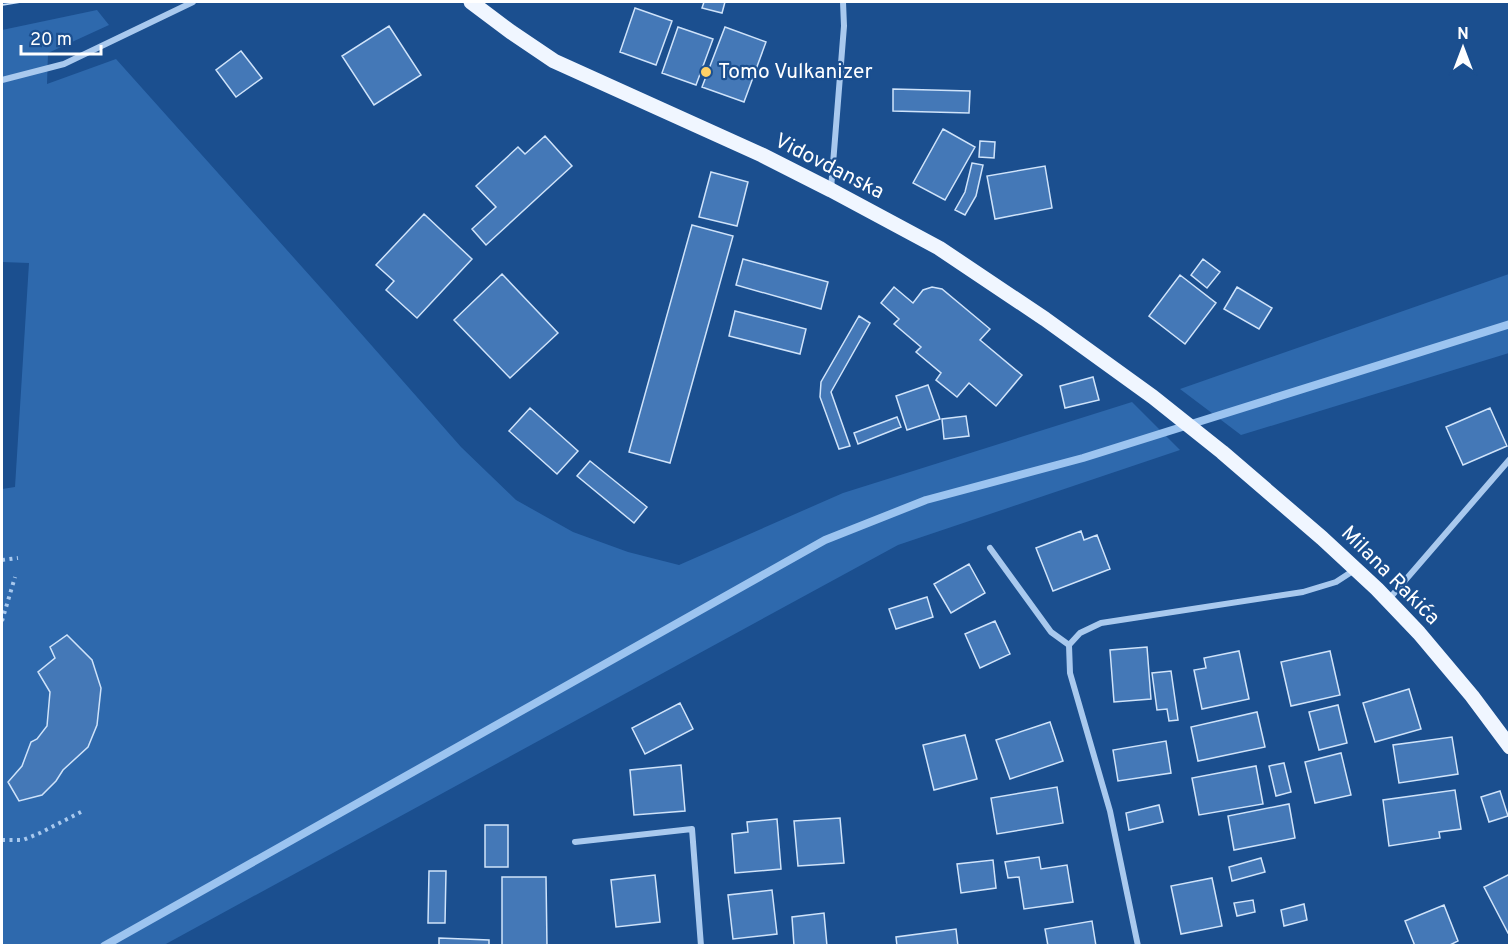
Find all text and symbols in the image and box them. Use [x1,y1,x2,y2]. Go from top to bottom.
scale bar [21,18,100,56]
north arrow [1433,18,1493,78]
text: N [1457,25,1469,45]
text: 20 m [30,29,72,52]
place label: Tomo Vulkanizer [718,59,873,86]
marker: Tomo Vulkanizer [699,65,713,79]
street label: Vidovdanska [770,128,888,206]
street label: Milana Rakića [1335,521,1445,631]

